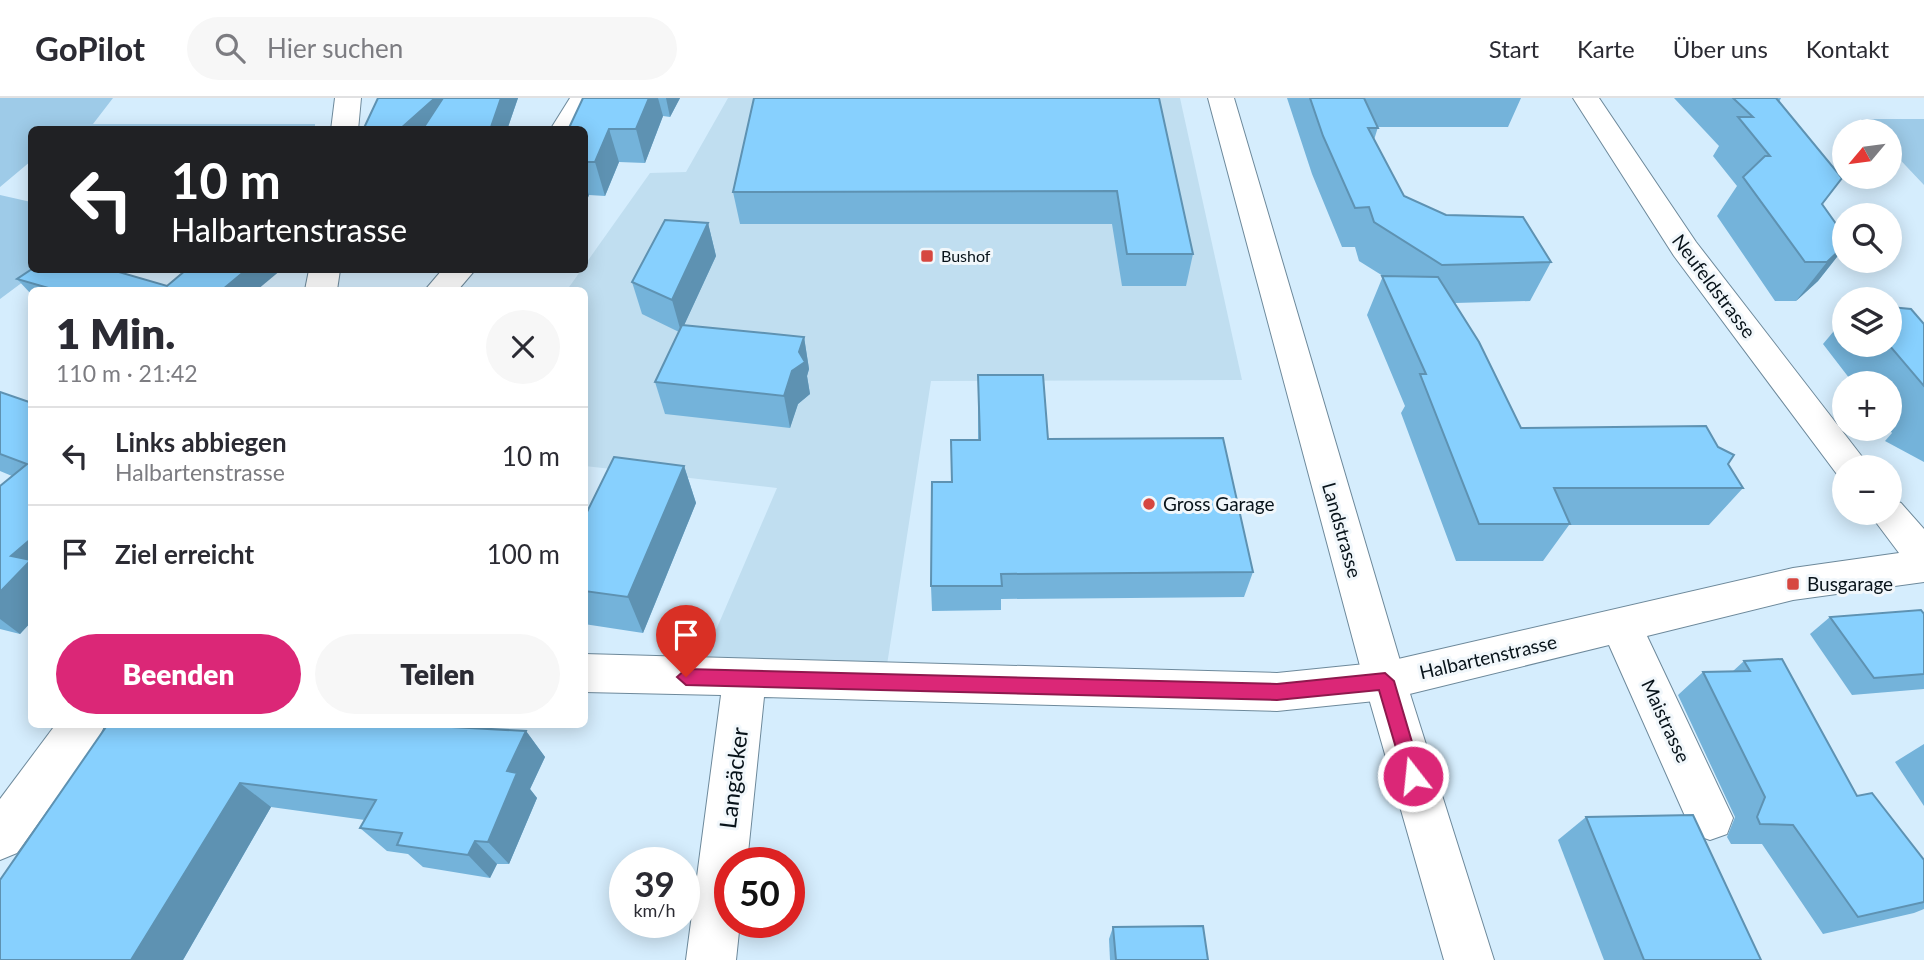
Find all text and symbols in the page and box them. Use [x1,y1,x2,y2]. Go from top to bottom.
search box [187,17,677,80]
text: GoPilot [35,28,145,68]
icon: search [211,29,249,67]
text: Hier suchen [267,32,403,64]
text: Start [1489,34,1539,63]
text: Karte [1577,34,1635,63]
text: Über uns [1673,34,1768,63]
text: Kontakt [1806,34,1889,63]
north arrow [1832,119,1902,189]
map controls [1832,119,1902,525]
text: 10 m [171,151,281,209]
icon: left [56,154,147,245]
button: search [1832,203,1902,273]
text: Halbartenstrasse [171,210,407,249]
street label: Neufeldstrasse [1668,229,1761,342]
place label: Bushof [941,246,991,265]
marker: Bushof [919,248,935,264]
button: layers [1832,287,1902,357]
text: 1 Min. [56,308,175,358]
button: close [486,310,560,384]
text: 110 m · 21:42 [56,359,198,387]
button: + [1832,371,1902,441]
text: Links abbiegen [115,426,287,458]
icon: left [56,437,94,475]
text: 10 m [502,440,560,472]
button: − [1832,455,1902,525]
text: Halbartenstrasse [115,458,285,486]
street label: Landstrasse [1318,480,1367,580]
place label: Gross Garage [1163,492,1275,515]
marker: Gross Garage [1141,496,1157,512]
icon: arrive [56,535,94,573]
text: Ziel erreicht [115,538,254,570]
text: 100 m [487,538,560,570]
place label: Busgarage [1807,572,1893,595]
marker: Busgarage [1785,576,1801,592]
pin [656,605,716,677]
icon: arrive [667,616,705,654]
street label: Halbartenstrasse [1417,630,1559,683]
button: Beenden [56,634,301,714]
button: Teilen [315,634,560,714]
street label: Maistrasse [1637,676,1696,766]
street label: Langäcker [713,725,753,830]
position arrow [1376,739,1450,813]
speed limit sign: 50 [714,847,805,938]
text: 39 [634,862,675,904]
text: km/h [633,899,676,921]

